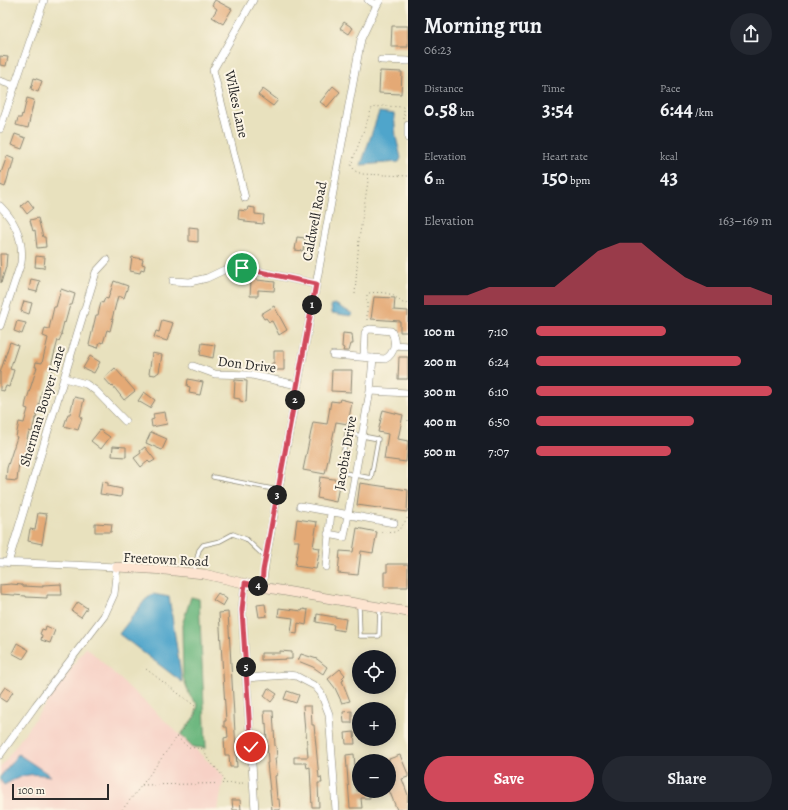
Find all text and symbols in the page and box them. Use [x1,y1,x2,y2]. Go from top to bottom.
text: Morning run [424,11,542,41]
button: share [730,13,772,55]
text: 06:23 [424,41,452,58]
street label: Wilkes Lane [220,68,253,140]
text: Distance [424,81,463,96]
text: Time [542,81,565,96]
text: Pace [660,81,680,96]
text: 0.58 [424,96,458,123]
text: 3:54 [542,96,573,123]
text: 6:44 [660,96,693,123]
text: km [458,105,475,120]
text: /km [693,105,713,120]
text: Elevation [424,149,466,164]
text: Heart rate [542,149,588,164]
text: kcal [660,149,678,164]
text: 6 [424,164,433,191]
text: 150 [542,164,568,191]
text: 43 [660,164,678,191]
text: m [433,173,445,188]
text: bpm [568,173,591,188]
street label: Caldwell Road [297,179,332,263]
text: Elevation [424,212,474,229]
text: 163–169 m [718,212,772,229]
pin [225,251,259,285]
icon: arrive [231,257,253,279]
pin: 1 [302,295,322,315]
text: 1 [310,297,314,312]
text: 100 m [424,323,455,340]
text: 7:10 [488,323,508,340]
street label: Sherman Bouyer Lane [15,343,70,469]
street label: Don Drive [217,351,277,378]
text: 200 m [424,353,457,370]
text: 6:24 [488,353,509,370]
text: 300 m [424,383,456,400]
text: 6:10 [488,383,508,400]
pin: 2 [285,390,305,410]
text: 2 [292,392,298,407]
text: 400 m [424,413,456,430]
text: 6:50 [488,413,510,430]
street label: Jacobia Drive [330,414,361,492]
text: 500 m [424,443,456,460]
text: 7:07 [488,443,509,460]
pin: 3 [267,485,287,505]
text: 3 [275,487,279,502]
street label: Freetown Road [123,548,210,571]
pin: 4 [248,576,268,596]
text: 4 [255,578,261,593]
map controls [352,650,396,798]
button: locate [352,650,396,694]
pin: 5 [236,657,256,677]
text: 5 [244,659,248,674]
button: + [352,702,396,746]
pin [234,730,268,764]
icon: check [240,736,262,758]
button: − [352,754,396,798]
button: Save [424,756,594,802]
button: Share [602,756,772,802]
scale bar [12,782,109,801]
text: 100 m [18,783,45,798]

